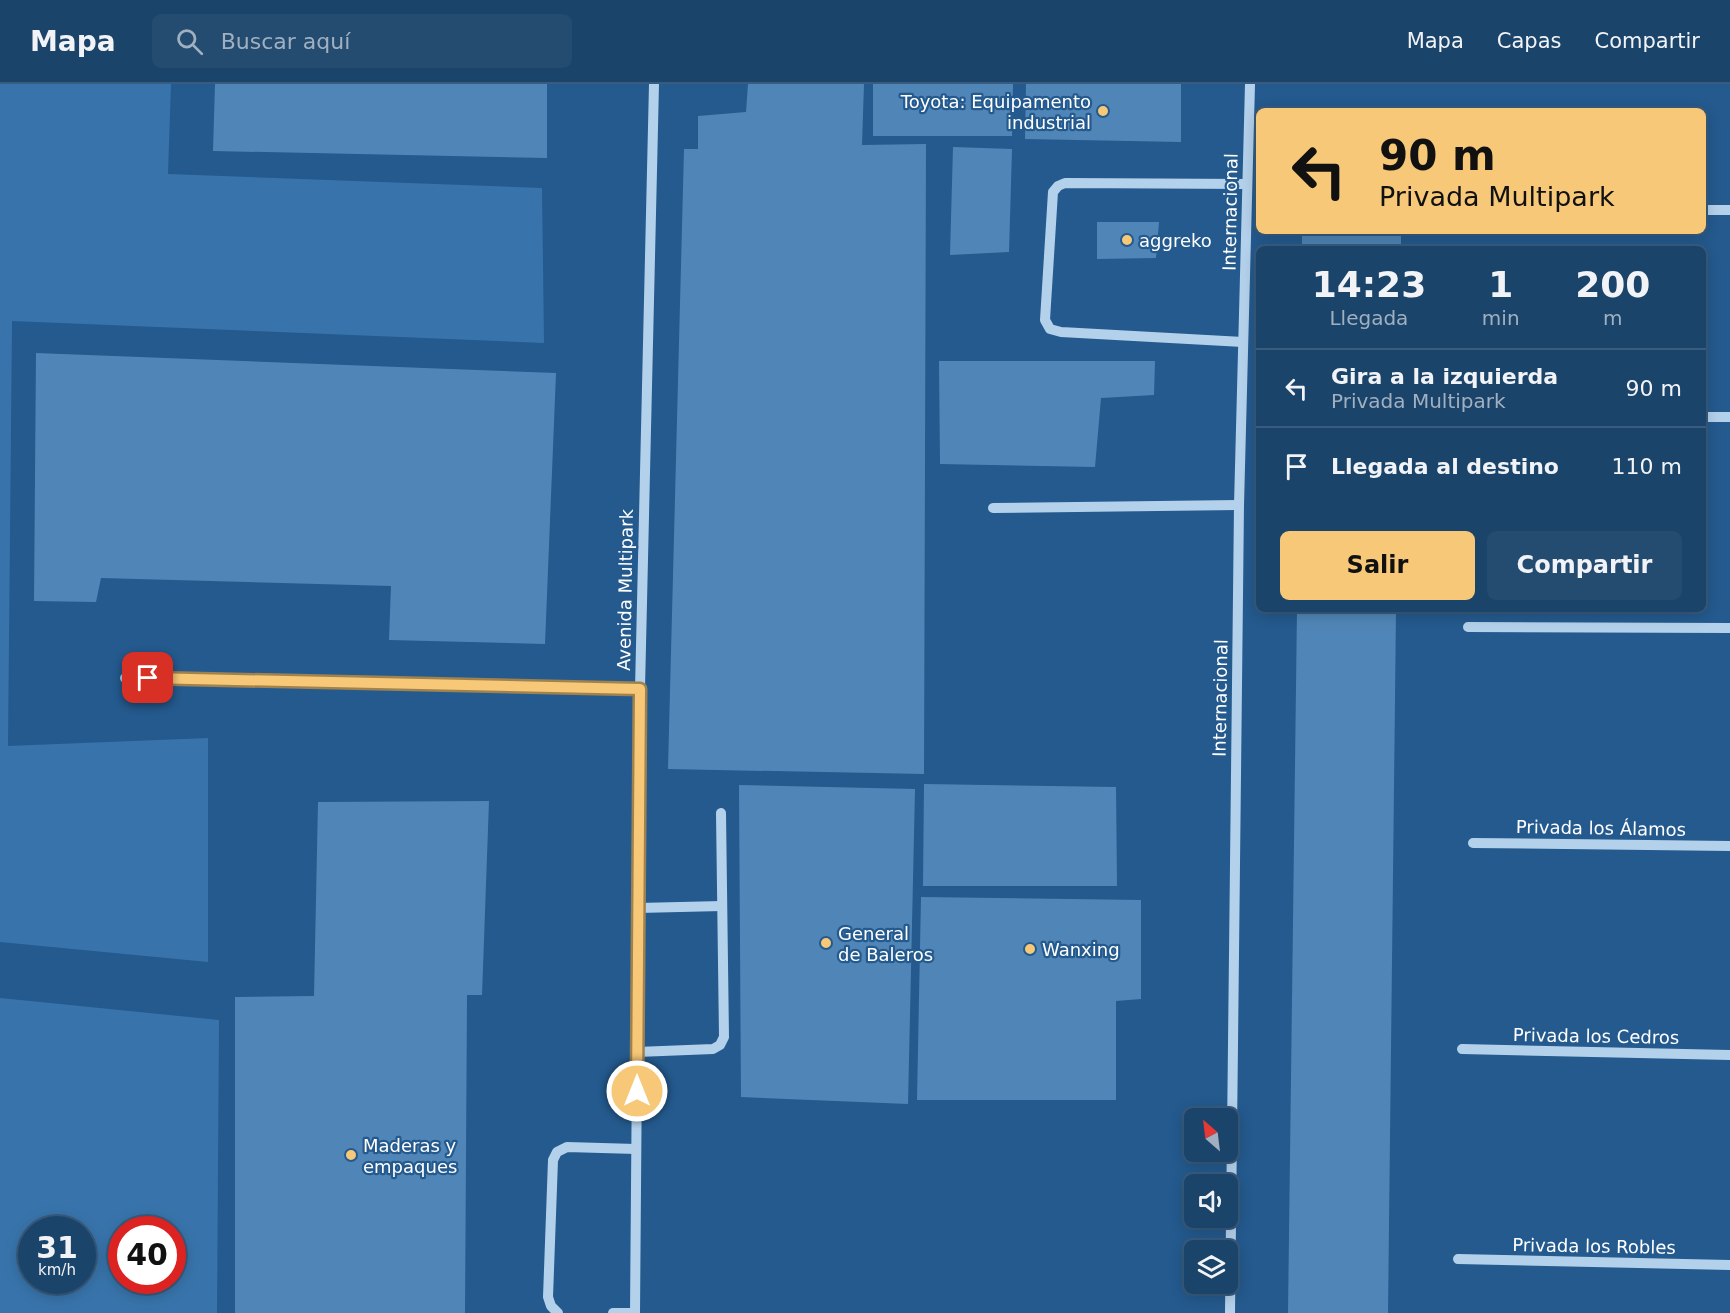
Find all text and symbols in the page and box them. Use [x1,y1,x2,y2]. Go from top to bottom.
search box [152,14,572,68]
text: Mapa [30,25,116,58]
icon: search [173,25,206,58]
text: Buscar aquí [221,29,350,54]
text: Mapa [1407,29,1464,53]
text: Capas [1497,29,1561,53]
text: Compartir [1594,29,1700,53]
place label: Toyota: Equipamento industrial [900,91,1091,133]
marker: Toyota: Equipamento industrial [1096,104,1110,118]
text: 90 m [1379,131,1496,180]
icon: left [1280,132,1358,210]
street label: Internacional [1218,153,1242,271]
text: Privada Multipark [1379,181,1615,212]
place label: aggreko [1139,230,1212,251]
marker: aggreko [1120,233,1134,247]
text: 14:23 [1312,264,1426,305]
text: 1 [1488,264,1513,305]
text: 200 [1575,264,1650,305]
text: Llegada [1329,306,1408,330]
text: min [1482,306,1520,330]
text: m [1603,306,1623,330]
text: Gira a la izquierda [1331,364,1558,389]
icon: left [1280,372,1313,405]
text: 90 m [1626,376,1682,401]
text: Privada Multipark [1331,389,1506,413]
icon: arrive [1280,450,1313,483]
text: Llegada al destino [1331,454,1559,479]
text: 110 m [1612,454,1682,479]
street label: Avenida Multipark [613,508,637,671]
button: Salir [1280,531,1475,600]
button: Compartir [1487,531,1682,600]
street label: Internacional [1208,639,1232,757]
pin [122,652,173,703]
icon: arrive [131,661,164,694]
street label: Privada los Álamos [1516,816,1686,840]
place label: General de Baleros [838,923,933,965]
marker: General de Baleros [819,936,833,950]
place label: Wanxing [1042,939,1120,960]
marker: Wanxing [1023,942,1037,956]
street label: Privada los Cedros [1513,1024,1679,1048]
position arrow [605,1059,669,1123]
north arrow [1184,1108,1238,1162]
map controls [1184,1108,1238,1294]
place label: Maderas y empaques [363,1135,457,1177]
marker: Maderas y empaques [344,1148,358,1162]
button: sound [1184,1174,1238,1228]
speed limit sign: 40 [108,1216,186,1294]
text: 31 [36,1230,78,1265]
street label: Privada los Robles [1512,1234,1676,1258]
button: layers [1184,1240,1238,1294]
text: km/h [38,1261,76,1279]

